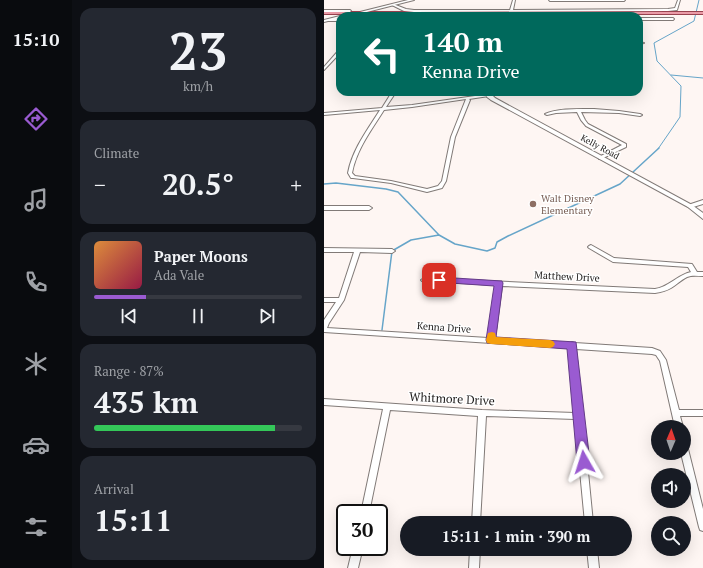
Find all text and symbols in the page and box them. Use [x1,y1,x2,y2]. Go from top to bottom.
text: 23 [169,16,227,85]
text: 140 m [422,23,503,60]
text: 15:10 [13,27,59,51]
icon: left [356,28,408,80]
text: Kenna Drive [422,59,520,83]
text: km/h [183,77,213,95]
icon: directions [22,105,50,133]
street label: Kelly Road [579,132,621,162]
text: Climate [94,144,139,162]
text: 20.5° [162,164,234,204]
text: − [94,170,106,199]
text: + [290,170,302,199]
icon: music [22,186,50,214]
place label: Walt Disney Elementary [541,192,595,217]
marker: Walt Disney Elementary [528,199,538,209]
text: Paper Moons [154,246,248,266]
pin [422,263,456,297]
text: Ada Vale [154,266,204,284]
icon: phone [22,268,50,296]
street label: Matthew Drive [534,268,600,285]
icon: arrive [428,269,450,291]
icon: previous [118,305,140,327]
icon: pause [187,305,209,327]
icon: next [256,305,278,327]
street label: Kenna Drive [416,319,471,336]
icon: climate [22,350,50,378]
text: Range · 87% [94,362,164,380]
text: 435 km [94,382,198,422]
street label: Whitmore Drive [409,389,495,408]
north arrow [651,420,691,460]
map controls [651,420,691,556]
icon: car [22,431,50,459]
position arrow [563,441,605,483]
button: sound [651,468,691,508]
text: Arrival [94,480,134,498]
text: 15:11 [94,500,172,540]
speed limit sign: 30 [336,504,388,556]
icon: filters [22,513,50,541]
button: search [651,516,691,556]
text: 15:11 · 1 min · 390 m [442,526,590,546]

